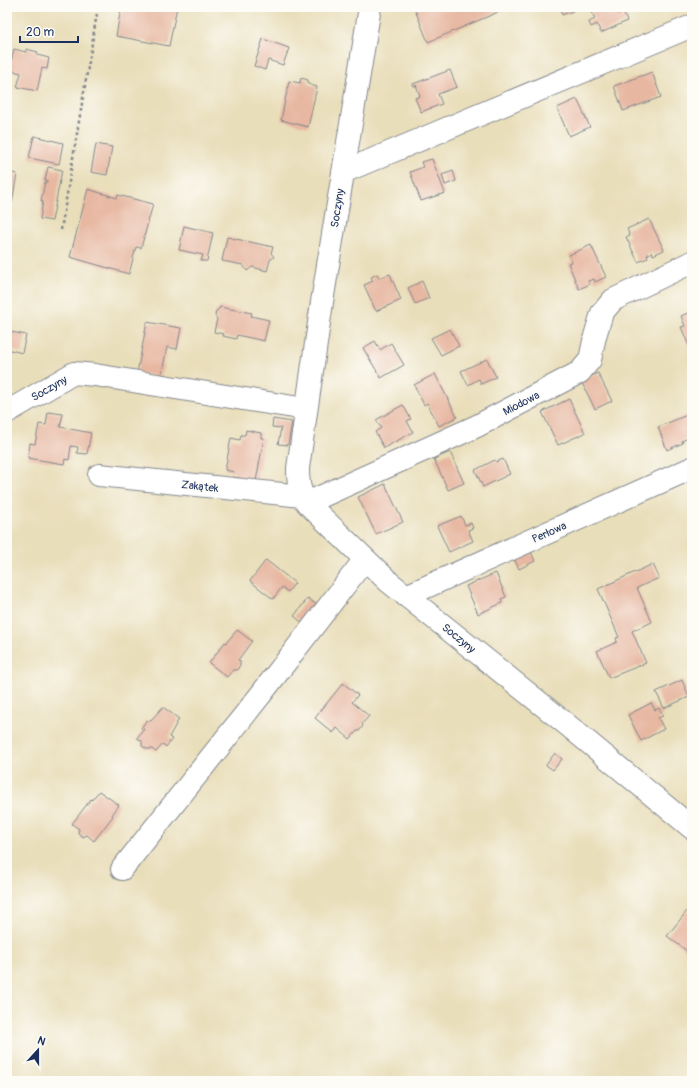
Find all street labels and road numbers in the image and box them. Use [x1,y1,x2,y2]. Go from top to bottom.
street label: Soczyny [328,187,347,228]
street label: Soczyny [29,373,70,404]
street label: Miodowa [501,388,542,418]
street label: Zakątek [181,478,220,495]
street label: Perłowa [530,519,569,546]
street label: Soczyny [439,621,478,656]

